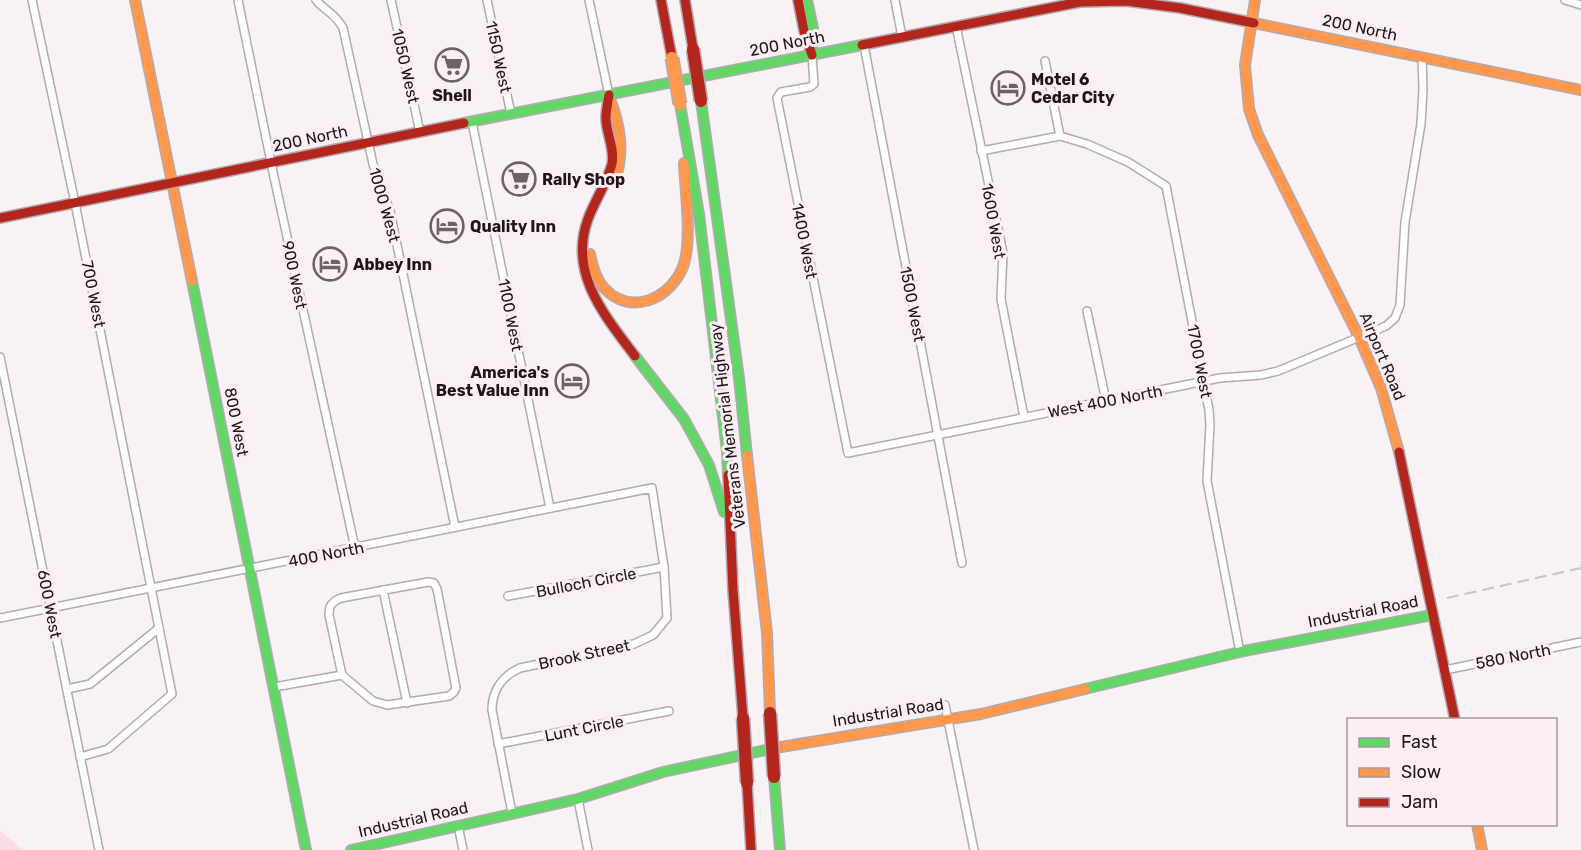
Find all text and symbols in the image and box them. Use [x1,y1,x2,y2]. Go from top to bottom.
street label: 200 North [1321,10,1399,45]
street label: 1150 West [482,19,515,95]
street label: 1050 West [388,27,423,105]
street label: 200 North [748,27,826,60]
supermarket icon: Shell [434,47,470,83]
hotel icon: Motel 6 Cedar City [990,70,1026,106]
place label: Motel 6 Cedar City [1031,70,1115,107]
place label: Shell [432,86,472,105]
street label: 200 North [271,121,349,156]
supermarket icon: Rally Shop [501,161,537,197]
street label: 1000 West [365,166,404,245]
place label: Rally Shop [542,170,625,189]
street label: 1600 West [978,182,1009,260]
street label: 1400 West [788,202,821,281]
hotel icon: Quality Inn [429,208,465,244]
place label: Quality Inn [470,217,556,236]
street label: 900 West [278,239,311,311]
hotel icon: Abbey Inn [312,246,348,282]
place label: Abbey Inn [353,255,432,274]
street label: 700 West [78,259,109,329]
street label: 1500 West [896,265,929,343]
street label: 1100 West [494,277,527,353]
street label: Airport Road [1356,309,1410,403]
street label: Veterans Memorial Highway [705,322,750,530]
street label: 1700 West [1183,323,1216,400]
place label: America's Best Value Inn [436,363,549,400]
hotel icon: America's Best Value Inn [554,363,590,399]
street label: West 400 North [1046,381,1164,422]
street label: 800 West [221,386,253,458]
street label: 400 North [287,538,365,571]
street label: Bulloch Circle [534,563,638,602]
street label: 600 West [34,568,65,640]
street label: Industrial Road [1306,591,1420,632]
street label: Brook Street [537,636,632,673]
street label: 580 North [1474,640,1552,673]
street label: Industrial Road [831,694,945,731]
street label: Lunt Circle [543,712,625,745]
legend [1347,718,1557,826]
text: Fast [1401,731,1437,753]
text: Slow [1401,761,1441,783]
text: Jam [1401,791,1438,813]
street label: Industrial Road [356,798,470,841]

